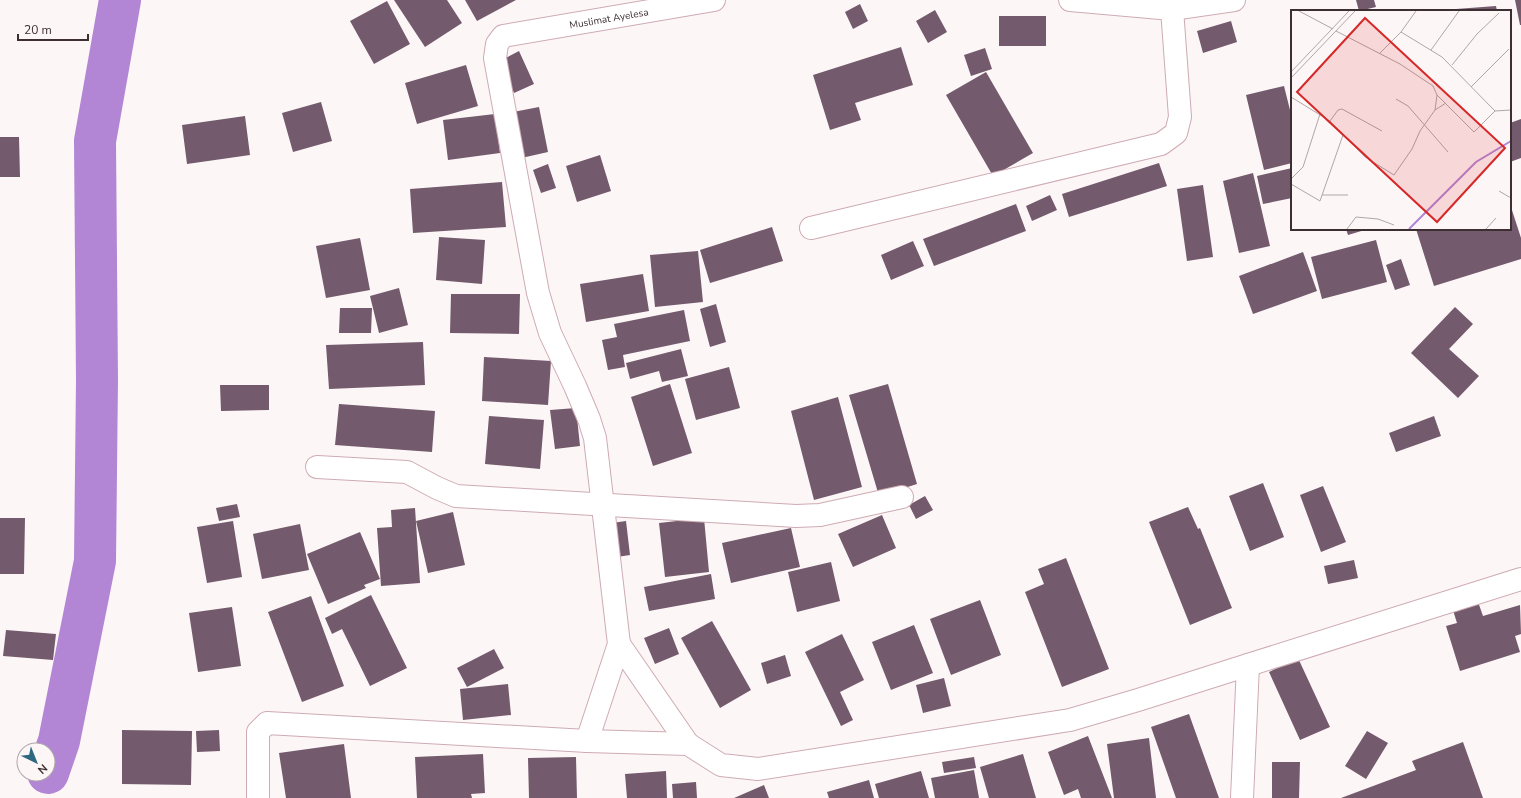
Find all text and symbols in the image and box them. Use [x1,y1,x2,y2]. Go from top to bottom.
street label: Muslimat Ayelesa [568,5,650,33]
inset map [1291,10,1511,230]
scale bar [18,16,88,42]
text: 20 m [24,22,52,38]
north arrow [16,742,56,782]
text: N [34,761,51,777]

